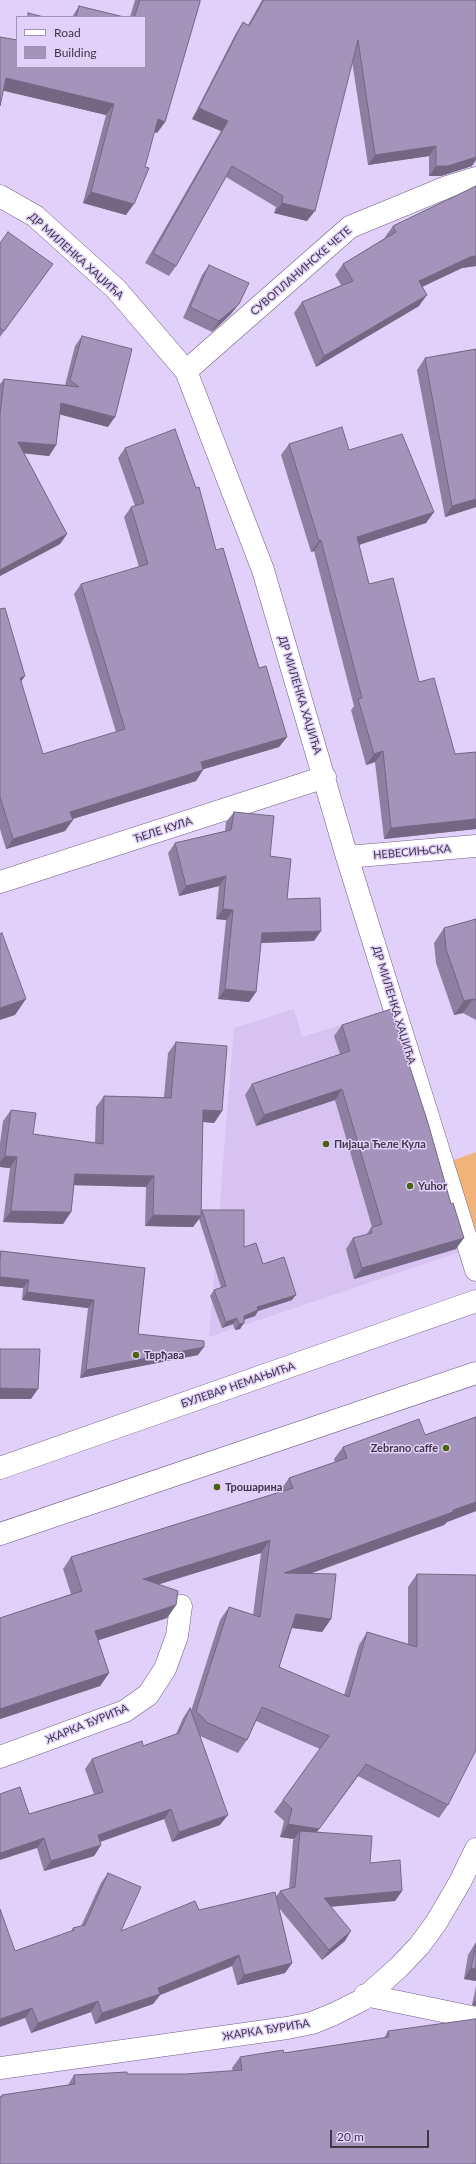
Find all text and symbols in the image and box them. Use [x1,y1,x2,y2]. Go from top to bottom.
legend [16,16,146,68]
text: Road [54,25,81,40]
text: Building [54,45,97,60]
street label: ДР МИЛЕНКА ХАЏИЋА [26,210,126,302]
street label: СУВОПЛАНИНСКЕ ЧЕТЕ [248,224,354,318]
street label: ДР МИЛЕНКА ХАЏИЋА [276,634,324,756]
street label: ЋЕЛЕ КУЛА [132,814,194,846]
street label: НЕВЕСИЊСКА [373,842,451,862]
street label: ДР МИЛЕНКА ХАЏИЋА [370,944,418,1066]
place label: Пијаца Ћеле Кула [334,1137,426,1151]
marker: Пијаца Ћеле Кула [321,1139,331,1149]
place label: Yuhor [418,1179,447,1193]
marker: Yuhor [405,1181,415,1191]
place label: Тврђава [144,1348,184,1362]
marker: Тврђава [131,1350,141,1360]
street label: БУЛЕВАР НЕМАЊИЋА [179,1359,297,1411]
place label: Zebrano caffe [371,1441,438,1455]
marker: Zebrano caffe [441,1443,451,1453]
place label: Трошарина [225,1480,282,1494]
marker: Трошарина [212,1482,222,1492]
street label: ЖАРКА ЂУРИЋА [44,1701,130,1747]
street label: ЖАРКА ЂУРИЋА [221,2017,311,2043]
scale bar [332,2122,431,2148]
text: 20 m [337,2129,364,2144]

